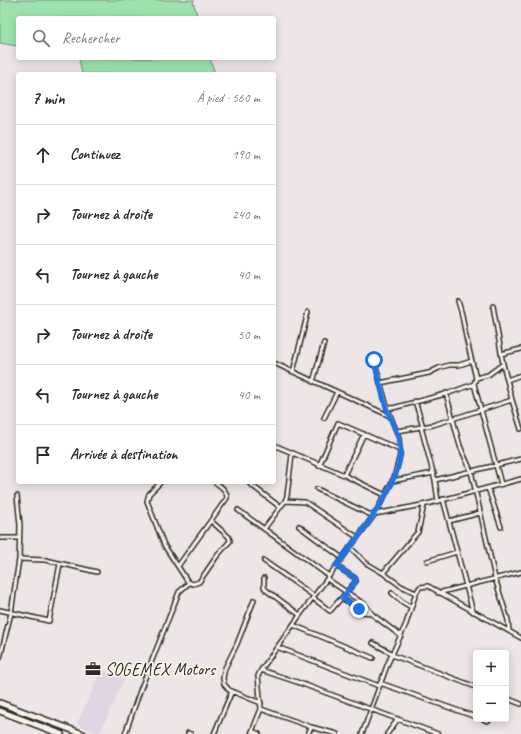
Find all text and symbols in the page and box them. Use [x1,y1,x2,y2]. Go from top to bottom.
search box [16,16,276,60]
icon: search [30,27,52,49]
text: Rechercher [62,29,120,48]
text: 7 min [32,88,65,109]
text: À pied · 560 m [197,90,260,106]
icon: ahead [32,144,54,166]
text: Continuez [70,145,120,164]
text: 190 m [232,147,260,163]
icon: right [32,204,54,226]
text: Tournez à droite [70,205,152,224]
text: 240 m [232,207,260,223]
icon: left [32,264,54,286]
text: Tournez à gauche [70,265,157,284]
text: 40 m [238,267,260,283]
icon: right [32,324,54,346]
text: Tournez à droite [70,325,152,344]
text: 50 m [238,327,260,343]
route start [365,351,383,369]
icon: left [32,384,54,406]
text: Tournez à gauche [70,385,157,404]
text: 40 m [238,387,260,403]
icon: arrive [32,444,54,466]
text: Arrivée à destination [70,445,178,464]
route end [350,600,368,618]
map controls [473,650,509,722]
button: + [473,650,509,686]
place label: SOGEMEX Motors [105,659,217,680]
office icon: SOGEMEX Motors [84,660,102,678]
button: − [473,686,509,722]

